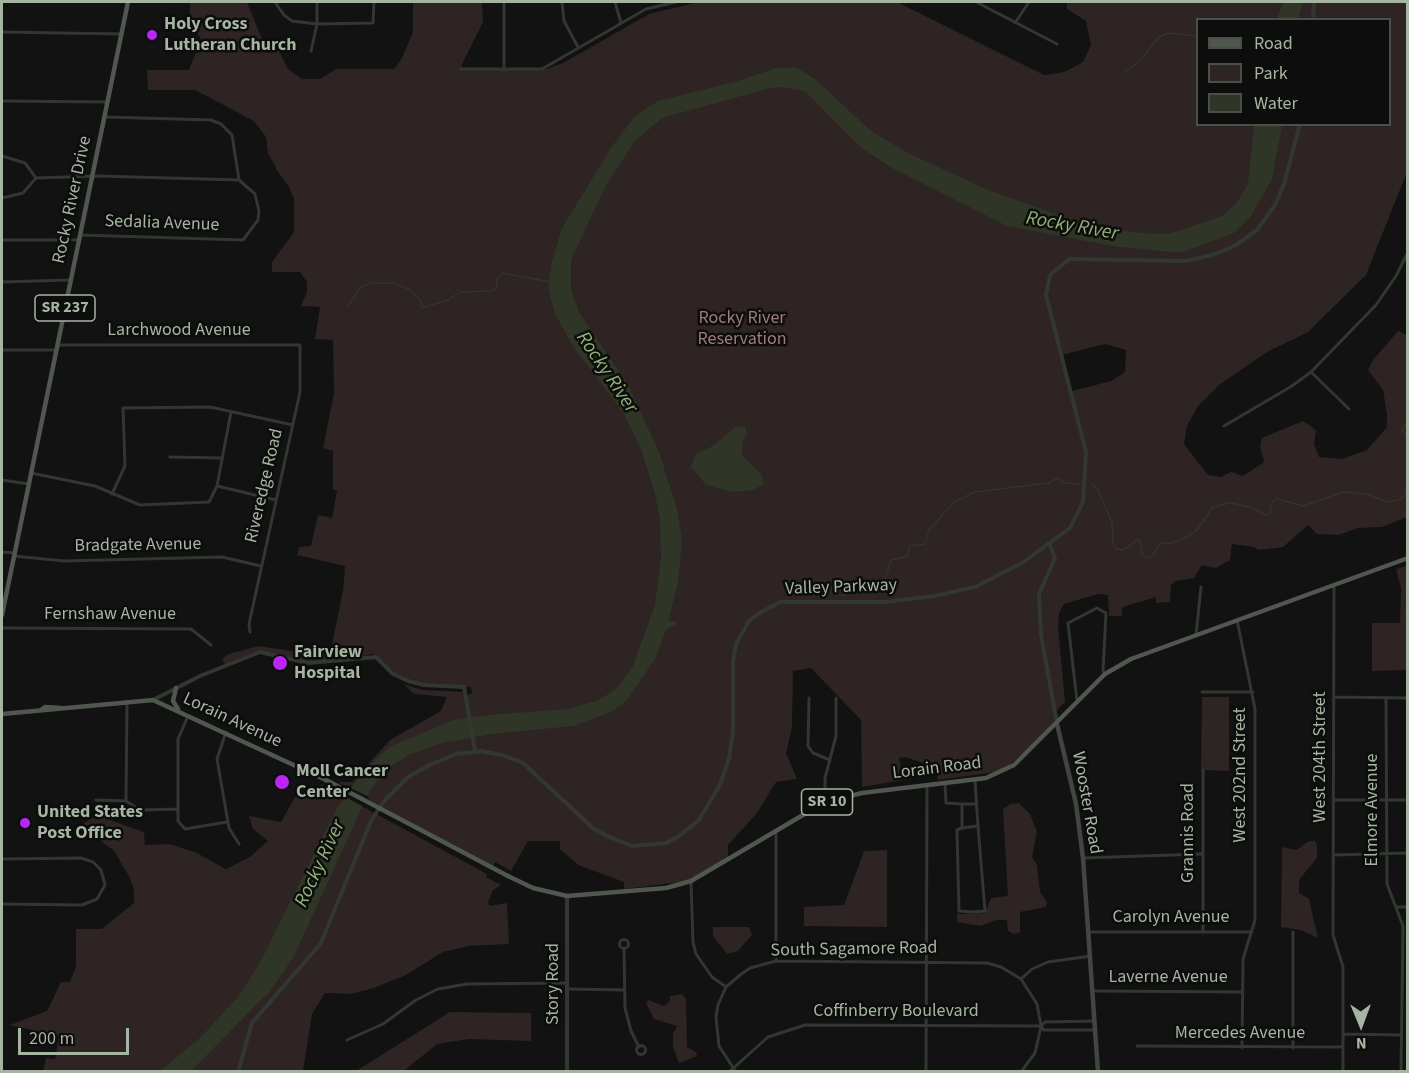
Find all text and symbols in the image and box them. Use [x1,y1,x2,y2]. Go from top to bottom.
place label: Holy Cross Lutheran Church [164,14,297,57]
legend [1196,18,1391,126]
marker: Holy Cross Lutheran Church [145,28,159,42]
text: Road [1254,31,1293,56]
text: Park [1254,61,1288,86]
text: Water [1254,91,1298,116]
street label: Rocky River Drive [49,134,97,266]
water label: Rocky River [1024,207,1120,247]
street label: Sedalia Avenue [104,211,220,237]
road number: SR 237 [35,295,95,321]
park label: Rocky River Reservation [697,308,787,350]
street label: Larchwood Avenue [107,320,251,342]
water label: Rocky River [570,328,642,418]
street label: Riveredge Road [241,427,289,545]
street label: Bradgate Avenue [74,534,202,558]
street label: Valley Parkway [785,575,897,601]
street label: Fernshaw Avenue [44,604,176,626]
place label: Fairview Hospital [294,642,362,684]
marker: Fairview Hospital [271,654,289,672]
street label: Lorain Avenue [179,689,285,753]
street label: West 204th Street [1310,691,1332,823]
street label: West 202nd Street [1230,707,1252,843]
street label: Wooster Road [1066,750,1106,856]
street label: Lorain Road [891,753,983,785]
street label: Elmore Avenue [1362,754,1384,866]
place label: Moll Cancer Center [296,761,388,804]
marker: Moll Cancer Center [273,773,291,791]
street label: Grannis Road [1178,783,1200,883]
road number: SR 10 [802,789,852,815]
place label: United States Post Office [37,802,143,844]
marker: United States Post Office [18,816,32,830]
water label: Rocky River [290,817,352,911]
street label: Carolyn Avenue [1112,907,1230,929]
street label: South Sagamore Road [770,938,938,962]
street label: Story Road [543,943,565,1025]
street label: Laverne Avenue [1108,967,1228,989]
north arrow [1331,995,1391,1055]
street label: Coffinberry Boulevard [813,1001,979,1023]
scale bar [21,1016,132,1054]
street label: Mercedes Avenue [1175,1023,1305,1045]
text: 200 m [29,1026,74,1051]
text: N [1356,1032,1367,1054]

